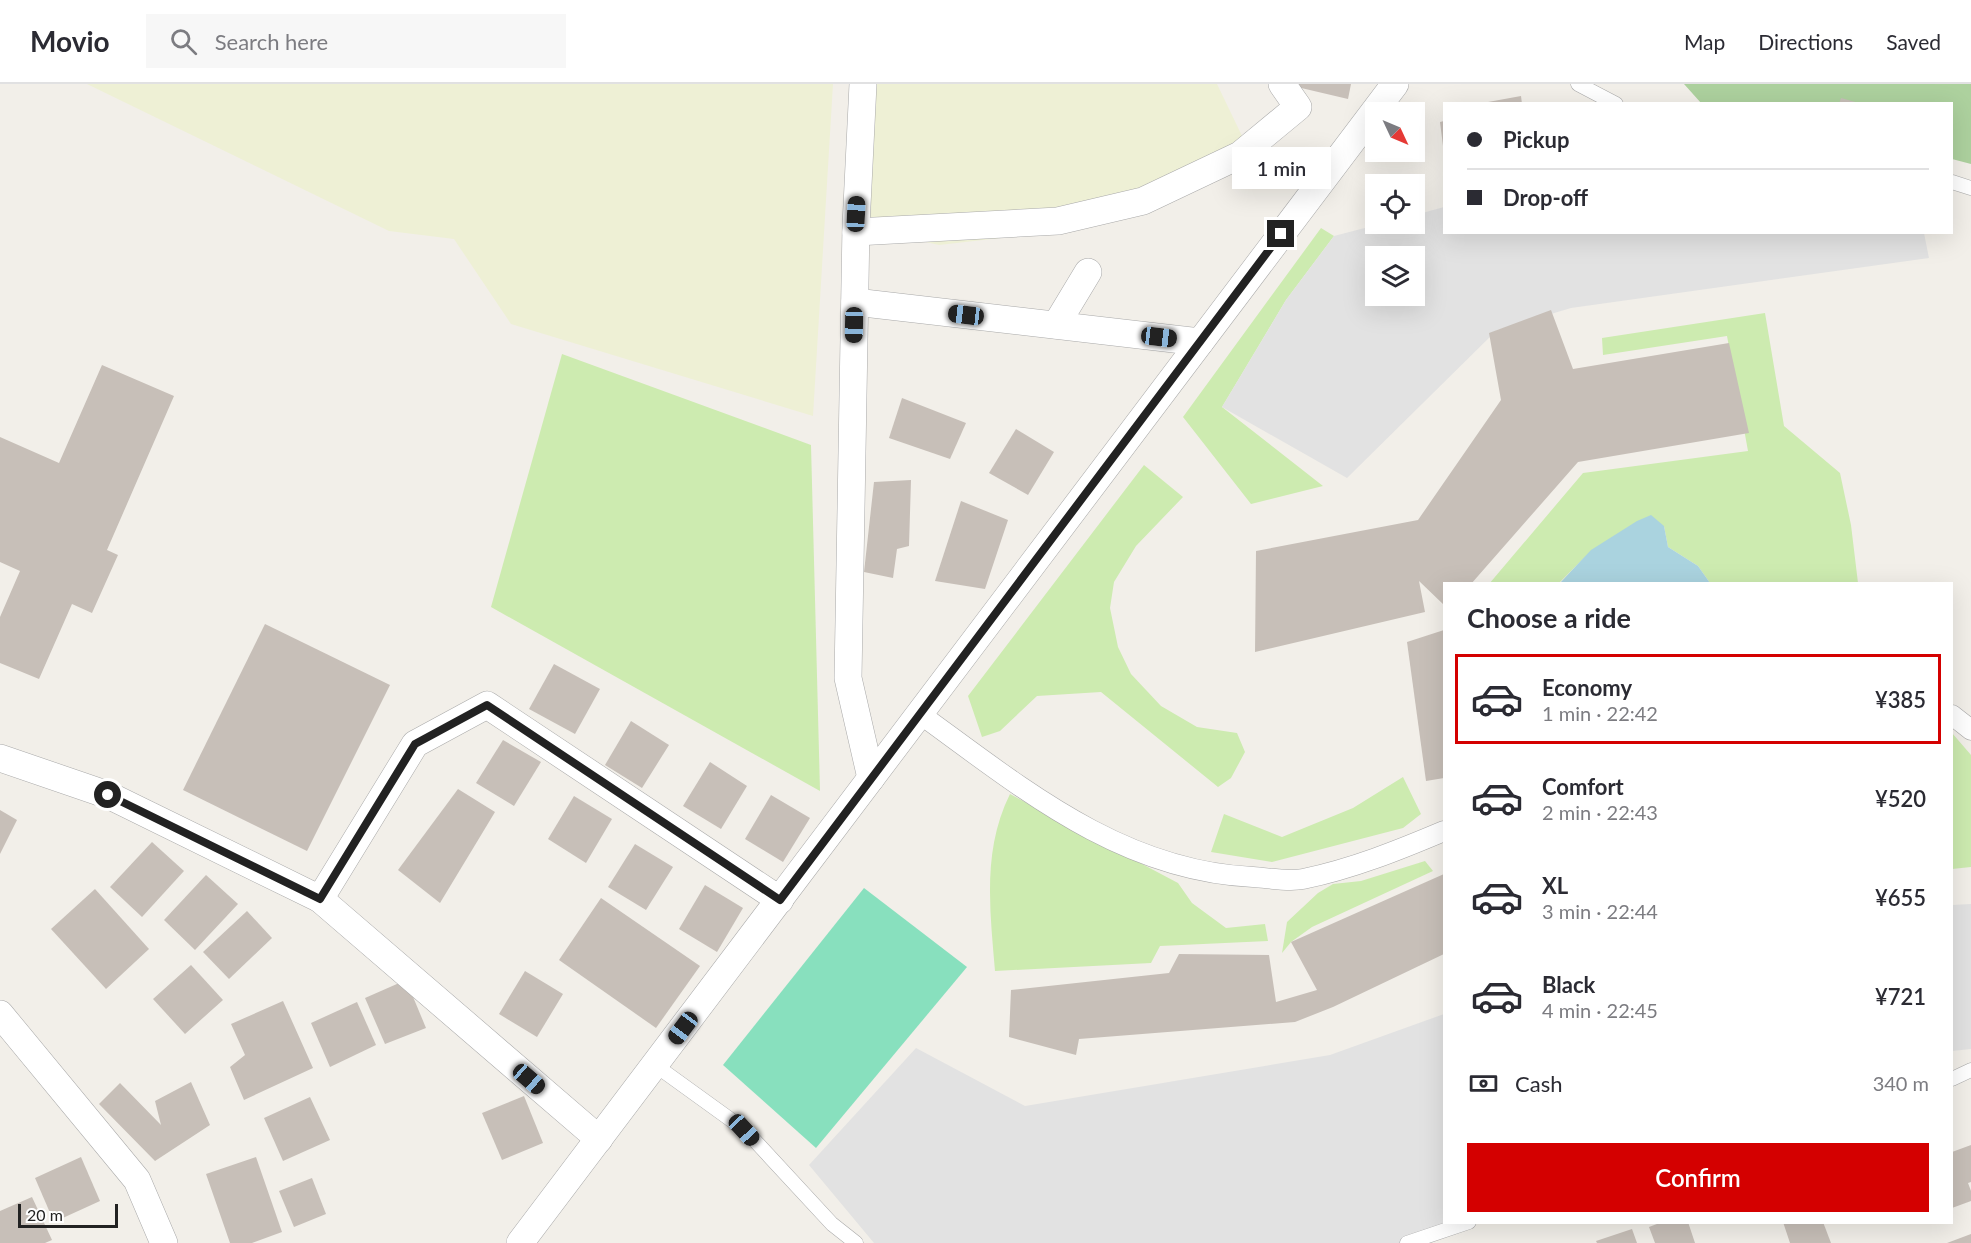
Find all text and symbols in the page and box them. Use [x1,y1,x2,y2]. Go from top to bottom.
search box [146,14,566,68]
text: Movio [30,24,110,58]
icon: search [167,25,200,58]
text: Search here [215,28,328,55]
text: Map [1684,29,1725,54]
text: Directions [1758,29,1853,54]
text: Saved [1886,29,1941,54]
north arrow [1365,102,1425,162]
map controls [1365,102,1425,306]
text: Pickup [1503,126,1569,153]
callout: 1 min [1232,147,1330,189]
text: 1 min [1257,156,1306,180]
button: locate [1365,174,1425,234]
text: Drop-off [1503,184,1588,211]
car [846,196,866,232]
route end [1267,220,1294,247]
button: layers [1365,246,1425,306]
car [947,304,985,326]
car [845,307,863,343]
car [1140,326,1178,348]
text: Choose a ride [1467,601,1631,634]
icon: car [1470,672,1524,726]
text: Economy [1542,674,1632,701]
text: ¥385 [1875,686,1926,713]
text: 1 min · 22:42 [1542,701,1658,725]
icon: car [1470,771,1524,825]
text: Comfort [1542,773,1624,800]
route start [94,781,121,808]
text: ¥520 [1875,785,1926,812]
text: 2 min · 22:43 [1542,800,1658,824]
icon: car [1470,870,1524,924]
text: XL [1542,872,1568,899]
text: ¥655 [1875,884,1926,911]
text: 3 min · 22:44 [1542,899,1658,923]
icon: car [1470,969,1524,1023]
text: Black [1542,971,1595,998]
text: ¥721 [1875,983,1926,1010]
text: 4 min · 22:45 [1542,998,1658,1022]
car [665,1008,701,1048]
car [510,1060,548,1098]
icon: cash [1467,1067,1500,1100]
text: Cash [1515,1070,1562,1097]
text: 340 m [1873,1071,1929,1095]
car [725,1111,763,1149]
button: Confirm [1467,1143,1929,1212]
scale bar [18,1201,118,1228]
text: 20 m [27,1205,63,1224]

